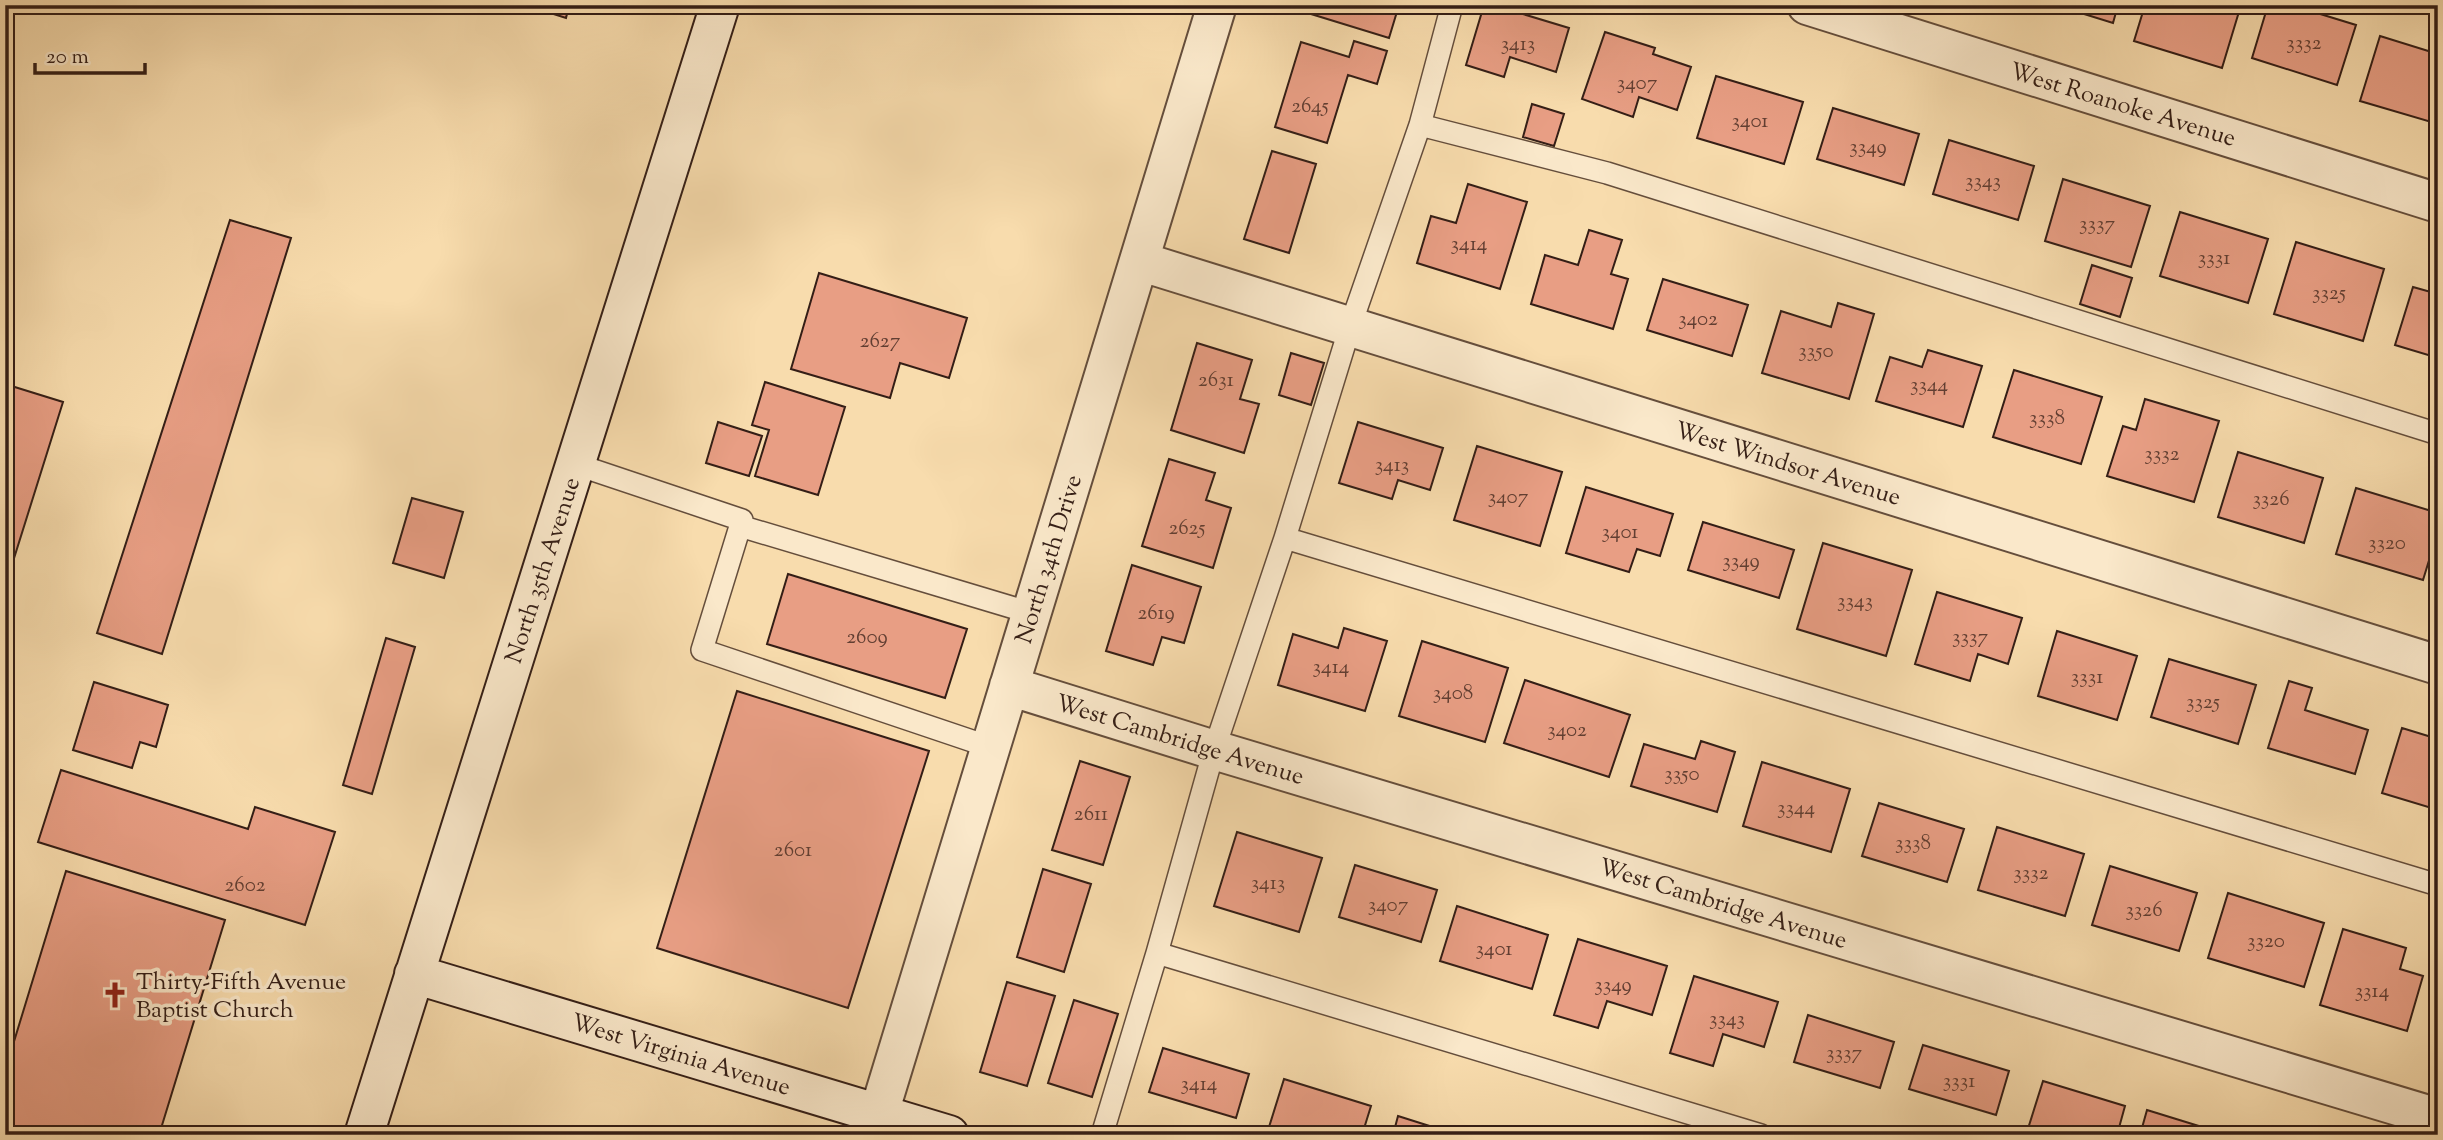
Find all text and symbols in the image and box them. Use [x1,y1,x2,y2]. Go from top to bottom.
house number: 3332 [2286,29,2322,59]
house number: 3413 [1501,30,1535,60]
scale bar [35,32,145,76]
text: 20 m [46,43,89,73]
street label: West Roanoke Avenue [2005,55,2240,157]
house number: 3407 [1617,69,1658,99]
house number: 2645 [1291,92,1329,122]
house number: 3401 [1732,107,1768,137]
house number: 3349 [1849,133,1887,163]
house number: 3343 [1965,167,2001,197]
house number: 3337 [2079,210,2115,240]
house number: 3414 [1451,230,1487,260]
house number: 3331 [2198,244,2230,274]
house number: 3325 [2312,279,2346,309]
house number: 3402 [1678,305,1718,335]
house number: 2627 [860,327,901,357]
house number: 3350 [1798,337,1834,367]
house number: 2631 [1198,366,1234,396]
house number: 3344 [1910,371,1948,401]
house number: 3338 [2029,404,2065,434]
street label: West Windsor Avenue [1670,414,1905,515]
house number: 3332 [2144,440,2180,470]
house number: 3413 [1375,451,1409,481]
street label: North 34th Drive [1008,471,1092,648]
street label: North 35th Avenue [498,473,590,668]
house number: 3407 [1488,483,1529,513]
house number: 3326 [2252,485,2290,515]
house number: 2625 [1168,514,1206,544]
house number: 3401 [1602,518,1638,548]
house number: 3320 [2368,529,2406,559]
house number: 3349 [1722,547,1760,577]
house number: 3343 [1837,587,1873,617]
house number: 2619 [1137,599,1175,629]
house number: 2609 [846,623,888,653]
house number: 3337 [1952,623,1988,653]
house number: 3414 [1313,653,1349,683]
house number: 3331 [2071,663,2103,693]
house number: 3408 [1433,679,1473,709]
street label: West Cambridge Avenue [1051,687,1308,795]
house number: 3325 [2186,688,2220,718]
house number: 3402 [1547,716,1587,746]
house number: 3350 [1664,760,1700,790]
house number: 3344 [1777,794,1815,824]
house number: 2611 [1074,800,1108,830]
house number: 3338 [1895,829,1931,859]
house number: 2601 [774,836,812,866]
street label: West Cambridge Avenue [1594,851,1851,959]
house number: 3332 [2013,859,2049,889]
house number: 3413 [1251,869,1285,899]
house number: 2602 [225,871,266,901]
house number: 3407 [1368,891,1409,921]
house number: 3326 [2125,896,2163,926]
house number: 3320 [2247,927,2285,957]
house number: 3401 [1476,935,1512,965]
place label: Thirty-Fifth Avenue Baptist Church [136,966,346,1028]
house number: 3349 [1594,971,1632,1001]
house number: 3314 [2355,977,2389,1007]
church icon: Thirty-Fifth Avenue Baptist Church [100,980,130,1010]
house number: 3343 [1709,1005,1745,1035]
street label: West Virginia Avenue [567,1006,794,1105]
house number: 3337 [1826,1039,1862,1069]
house number: 3331 [1943,1067,1975,1097]
house number: 3414 [1181,1070,1217,1100]

